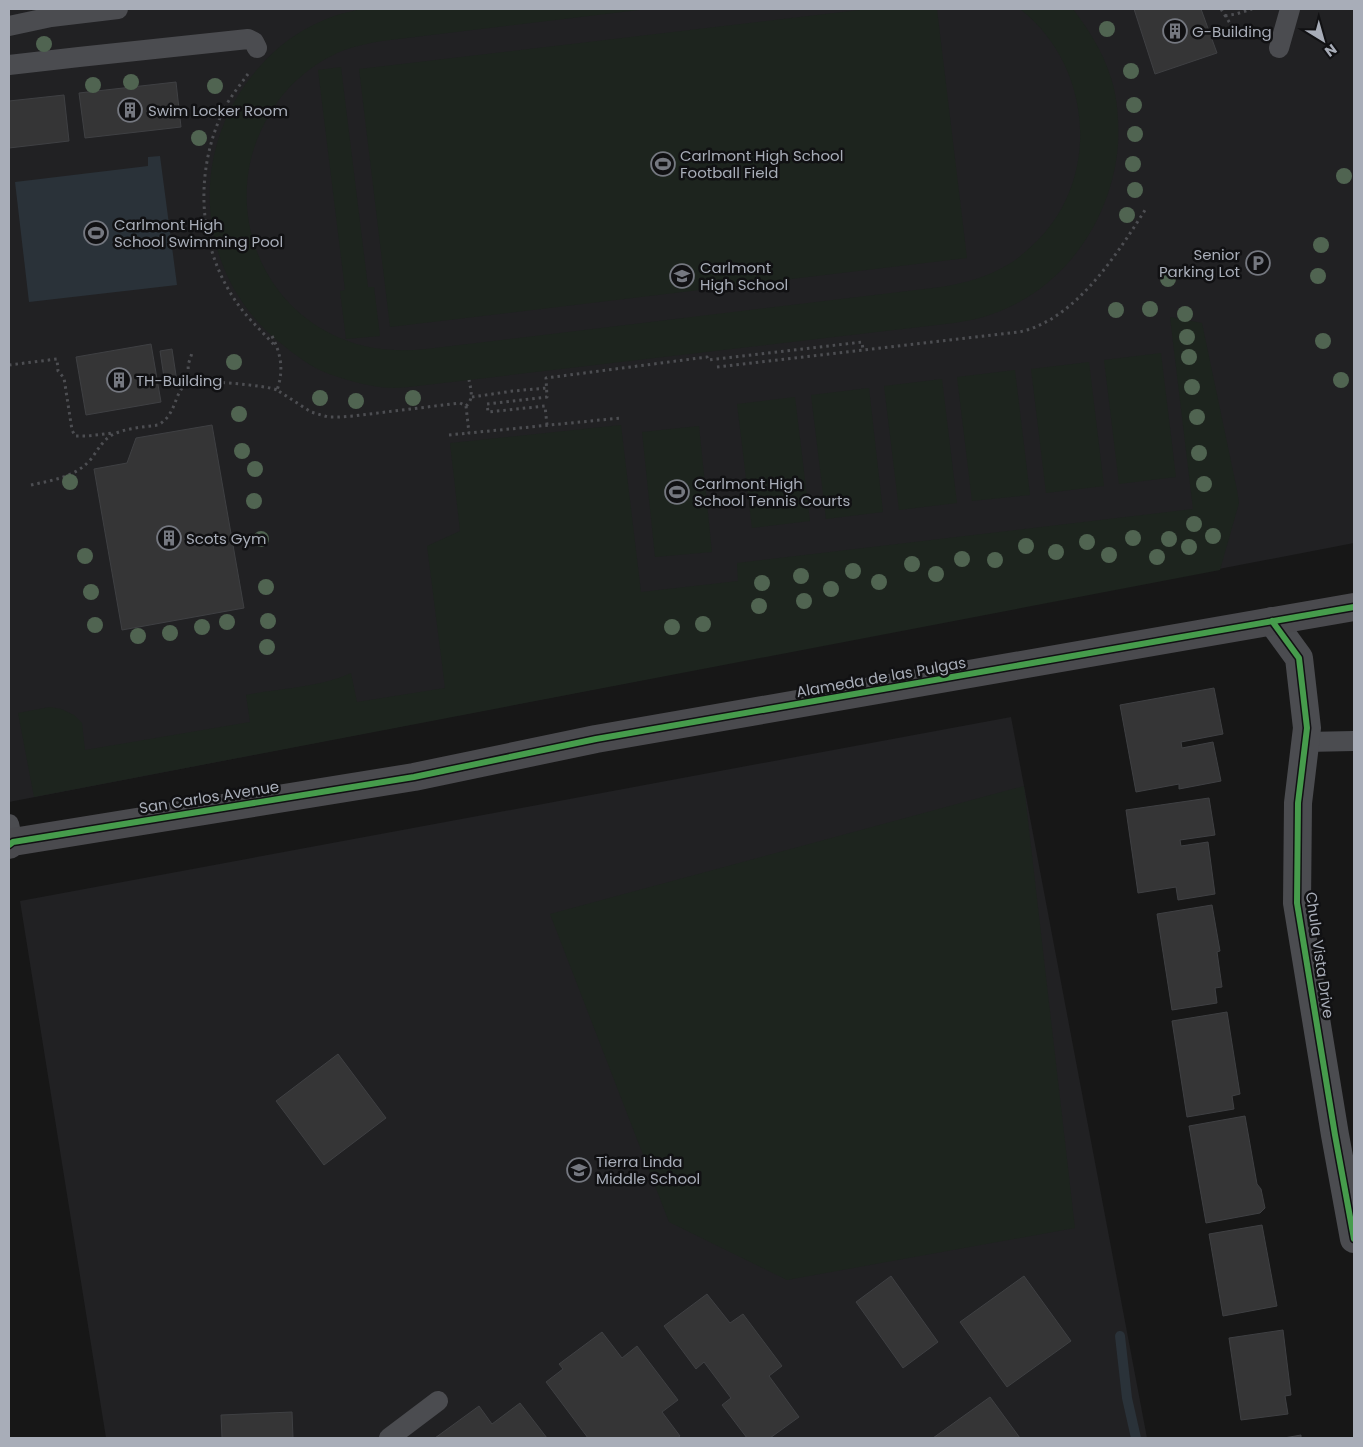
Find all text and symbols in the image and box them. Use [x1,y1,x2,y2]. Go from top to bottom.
north arrow [1298,15,1348,65]
building icon: G-Building [1162,18,1188,44]
place label: G-Building [1192,21,1272,42]
text: N [1321,39,1341,62]
building icon: Swim Locker Room [117,97,143,123]
place label: Swim Locker Room [148,100,288,121]
place label: Carlmont High School Football Field [680,145,843,183]
sports icon: Carlmont High School Football Field [650,151,676,177]
place label: Carlmont High School Swimming Pool [114,214,283,252]
sports icon: Carlmont High School Swimming Pool [83,220,109,246]
place label: Senior Parking Lot [1159,244,1240,282]
parking icon: Senior Parking Lot [1245,250,1271,276]
place label: Carlmont High School [700,257,788,295]
school or university icon: Carlmont High School [669,263,695,289]
building icon: TH-Building [106,367,132,393]
place label: TH-Building [136,370,223,391]
place label: Carlmont High School Tennis Courts [694,473,850,511]
sports icon: Carlmont High School Tennis Courts [664,479,690,505]
building icon: Scots Gym [156,525,182,551]
place label: Scots Gym [186,528,266,549]
street label: Alameda de las Pulgas [794,652,968,702]
street label: San Carlos Avenue [138,776,280,818]
street label: Chula Vista Drive [1301,890,1339,1020]
place label: Tierra Linda Middle School [596,1151,700,1189]
school or university icon: Tierra Linda Middle School [566,1157,592,1183]

